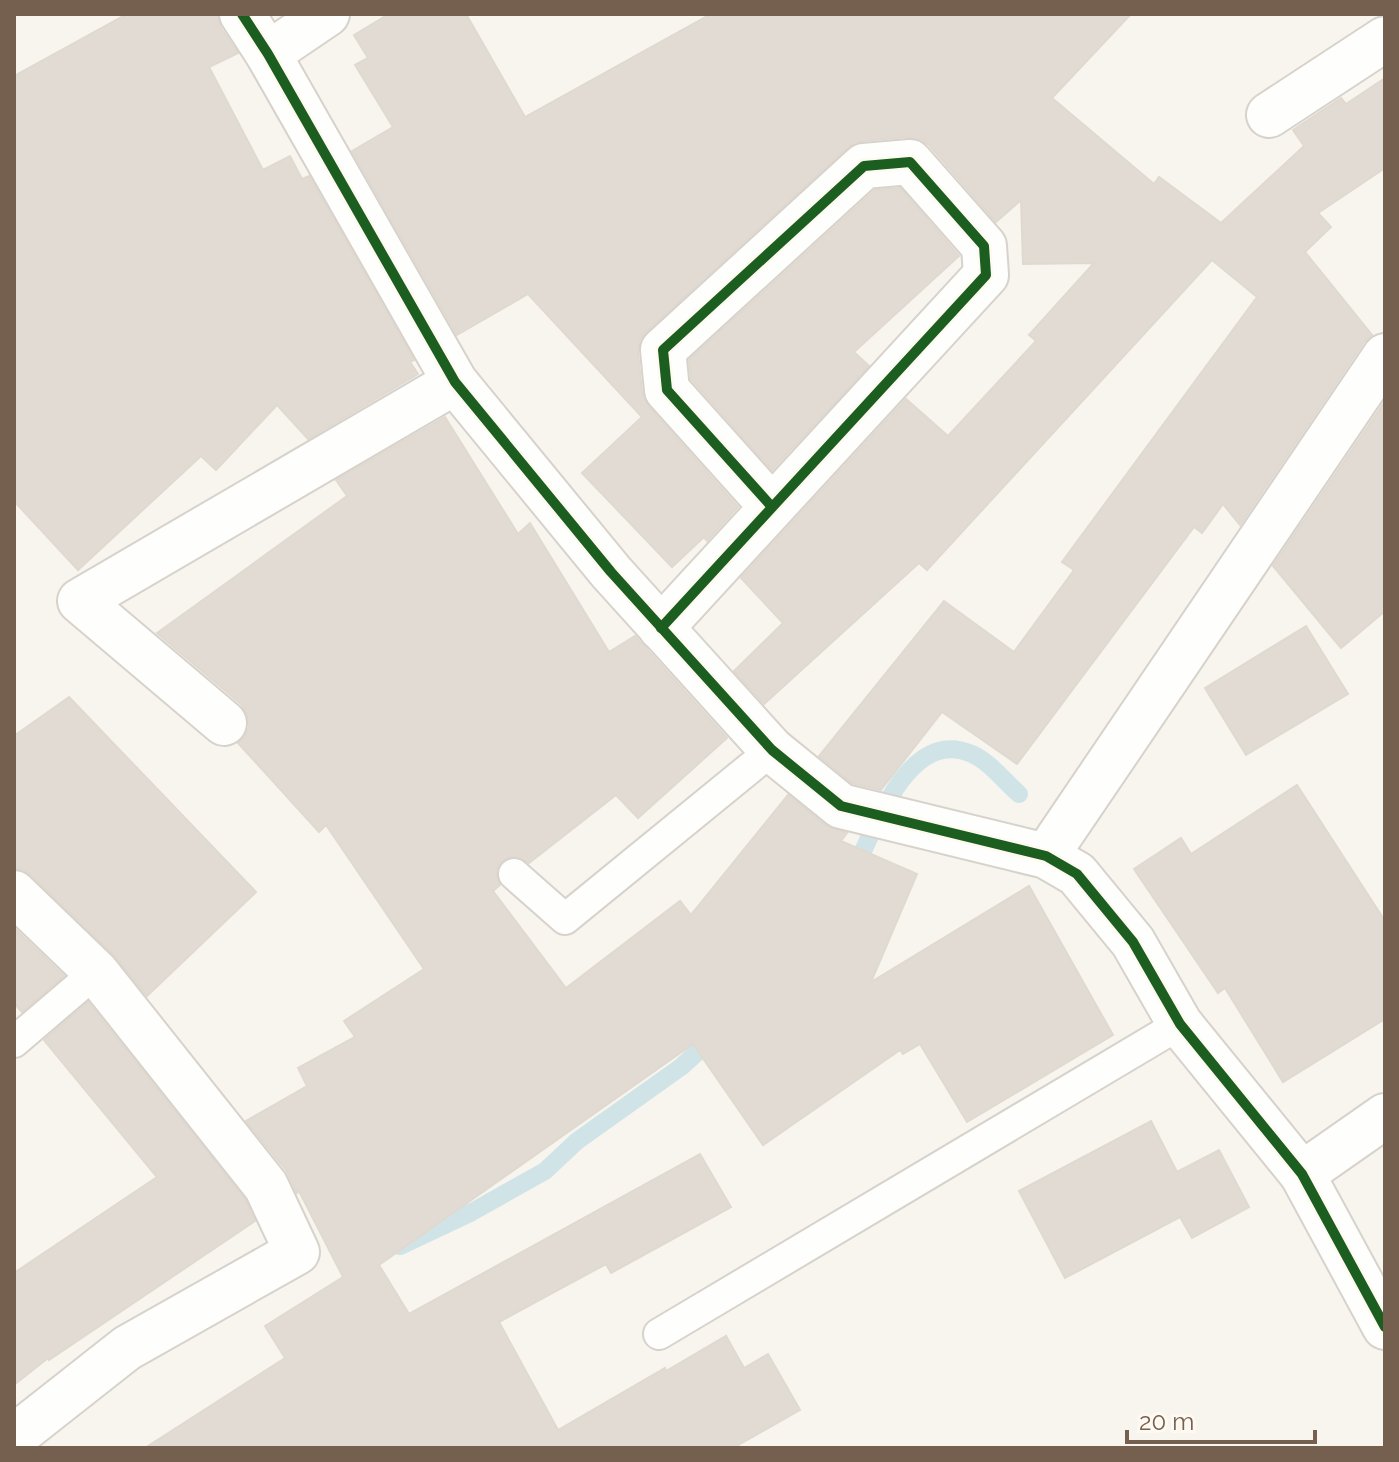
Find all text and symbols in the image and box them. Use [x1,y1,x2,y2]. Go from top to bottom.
scale bar [1127,1394,1315,1444]
text: 20 m [1139,1407,1194,1436]

